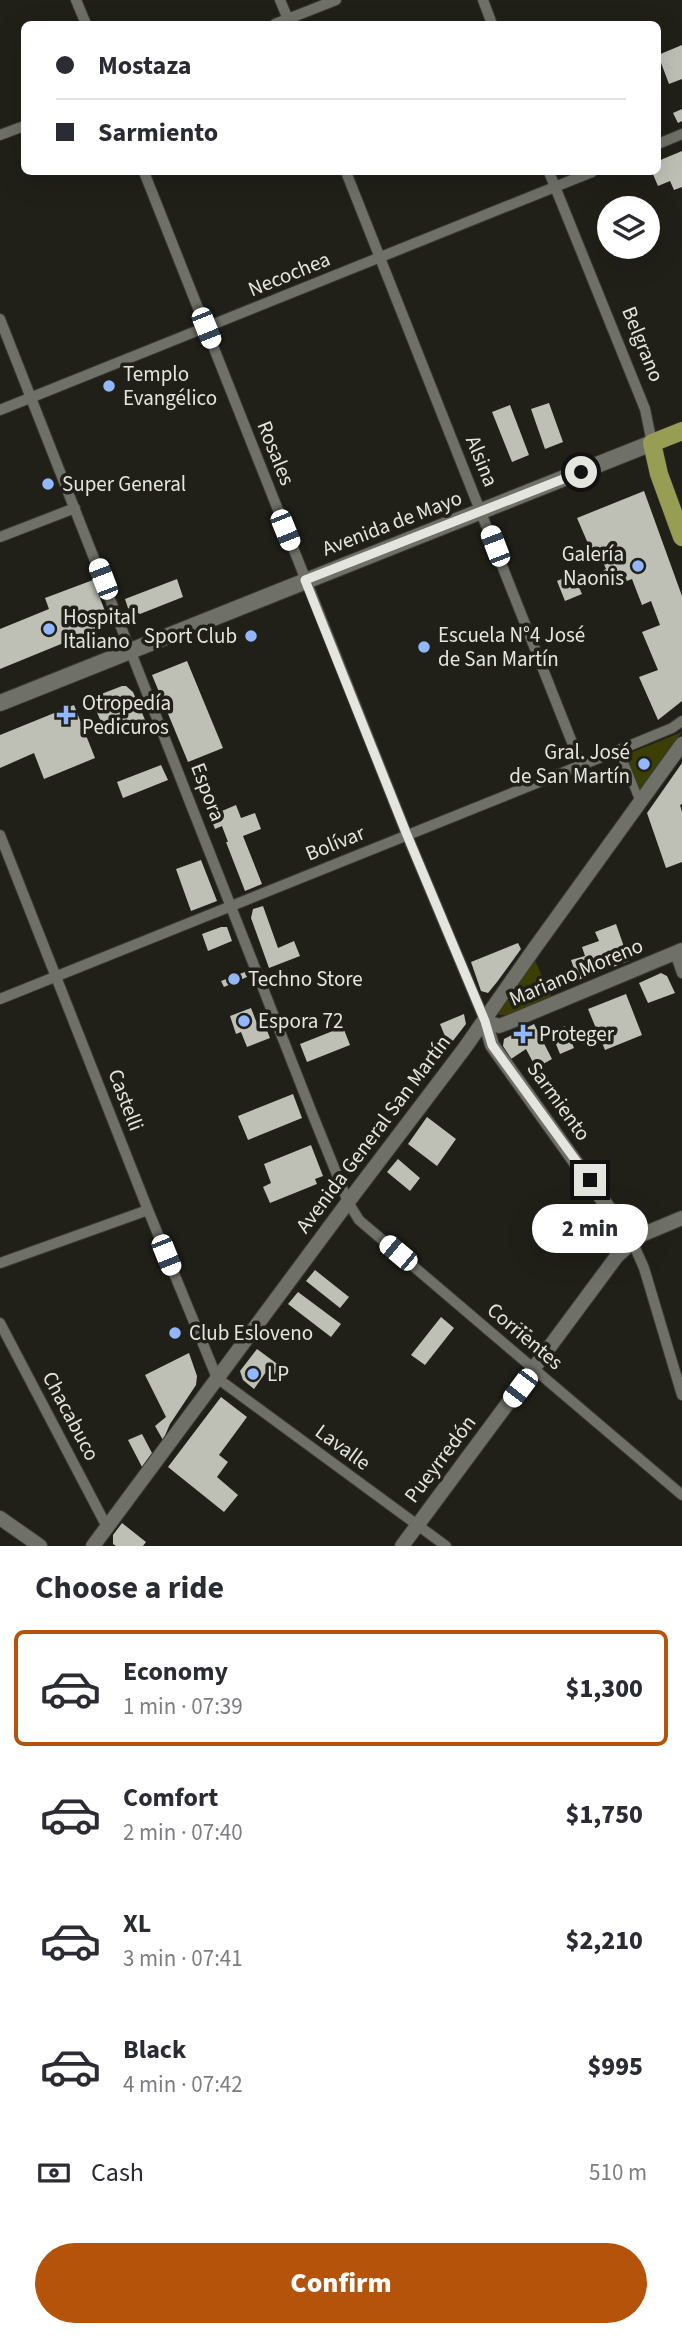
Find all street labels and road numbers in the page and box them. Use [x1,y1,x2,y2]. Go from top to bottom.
street label: Necochea [243,244,335,304]
street label: Belgrano [614,302,672,386]
street label: Rosales [250,416,303,490]
street label: Alsina [458,431,506,491]
street label: Avenida de Mayo [318,483,466,563]
street label: Espora [183,758,233,826]
street label: Bolívar [301,817,370,868]
street label: Mariano Moreno [504,930,648,1014]
street label: Avenida General San Martín [288,1029,458,1239]
street label: Sarmiento [520,1055,598,1147]
street label: Castelli [101,1065,151,1135]
street label: Corrientes [480,1295,570,1377]
street label: Chacabuco [35,1366,107,1466]
street label: Pueyrredón [397,1409,483,1509]
street label: Lavalle [309,1417,377,1477]

